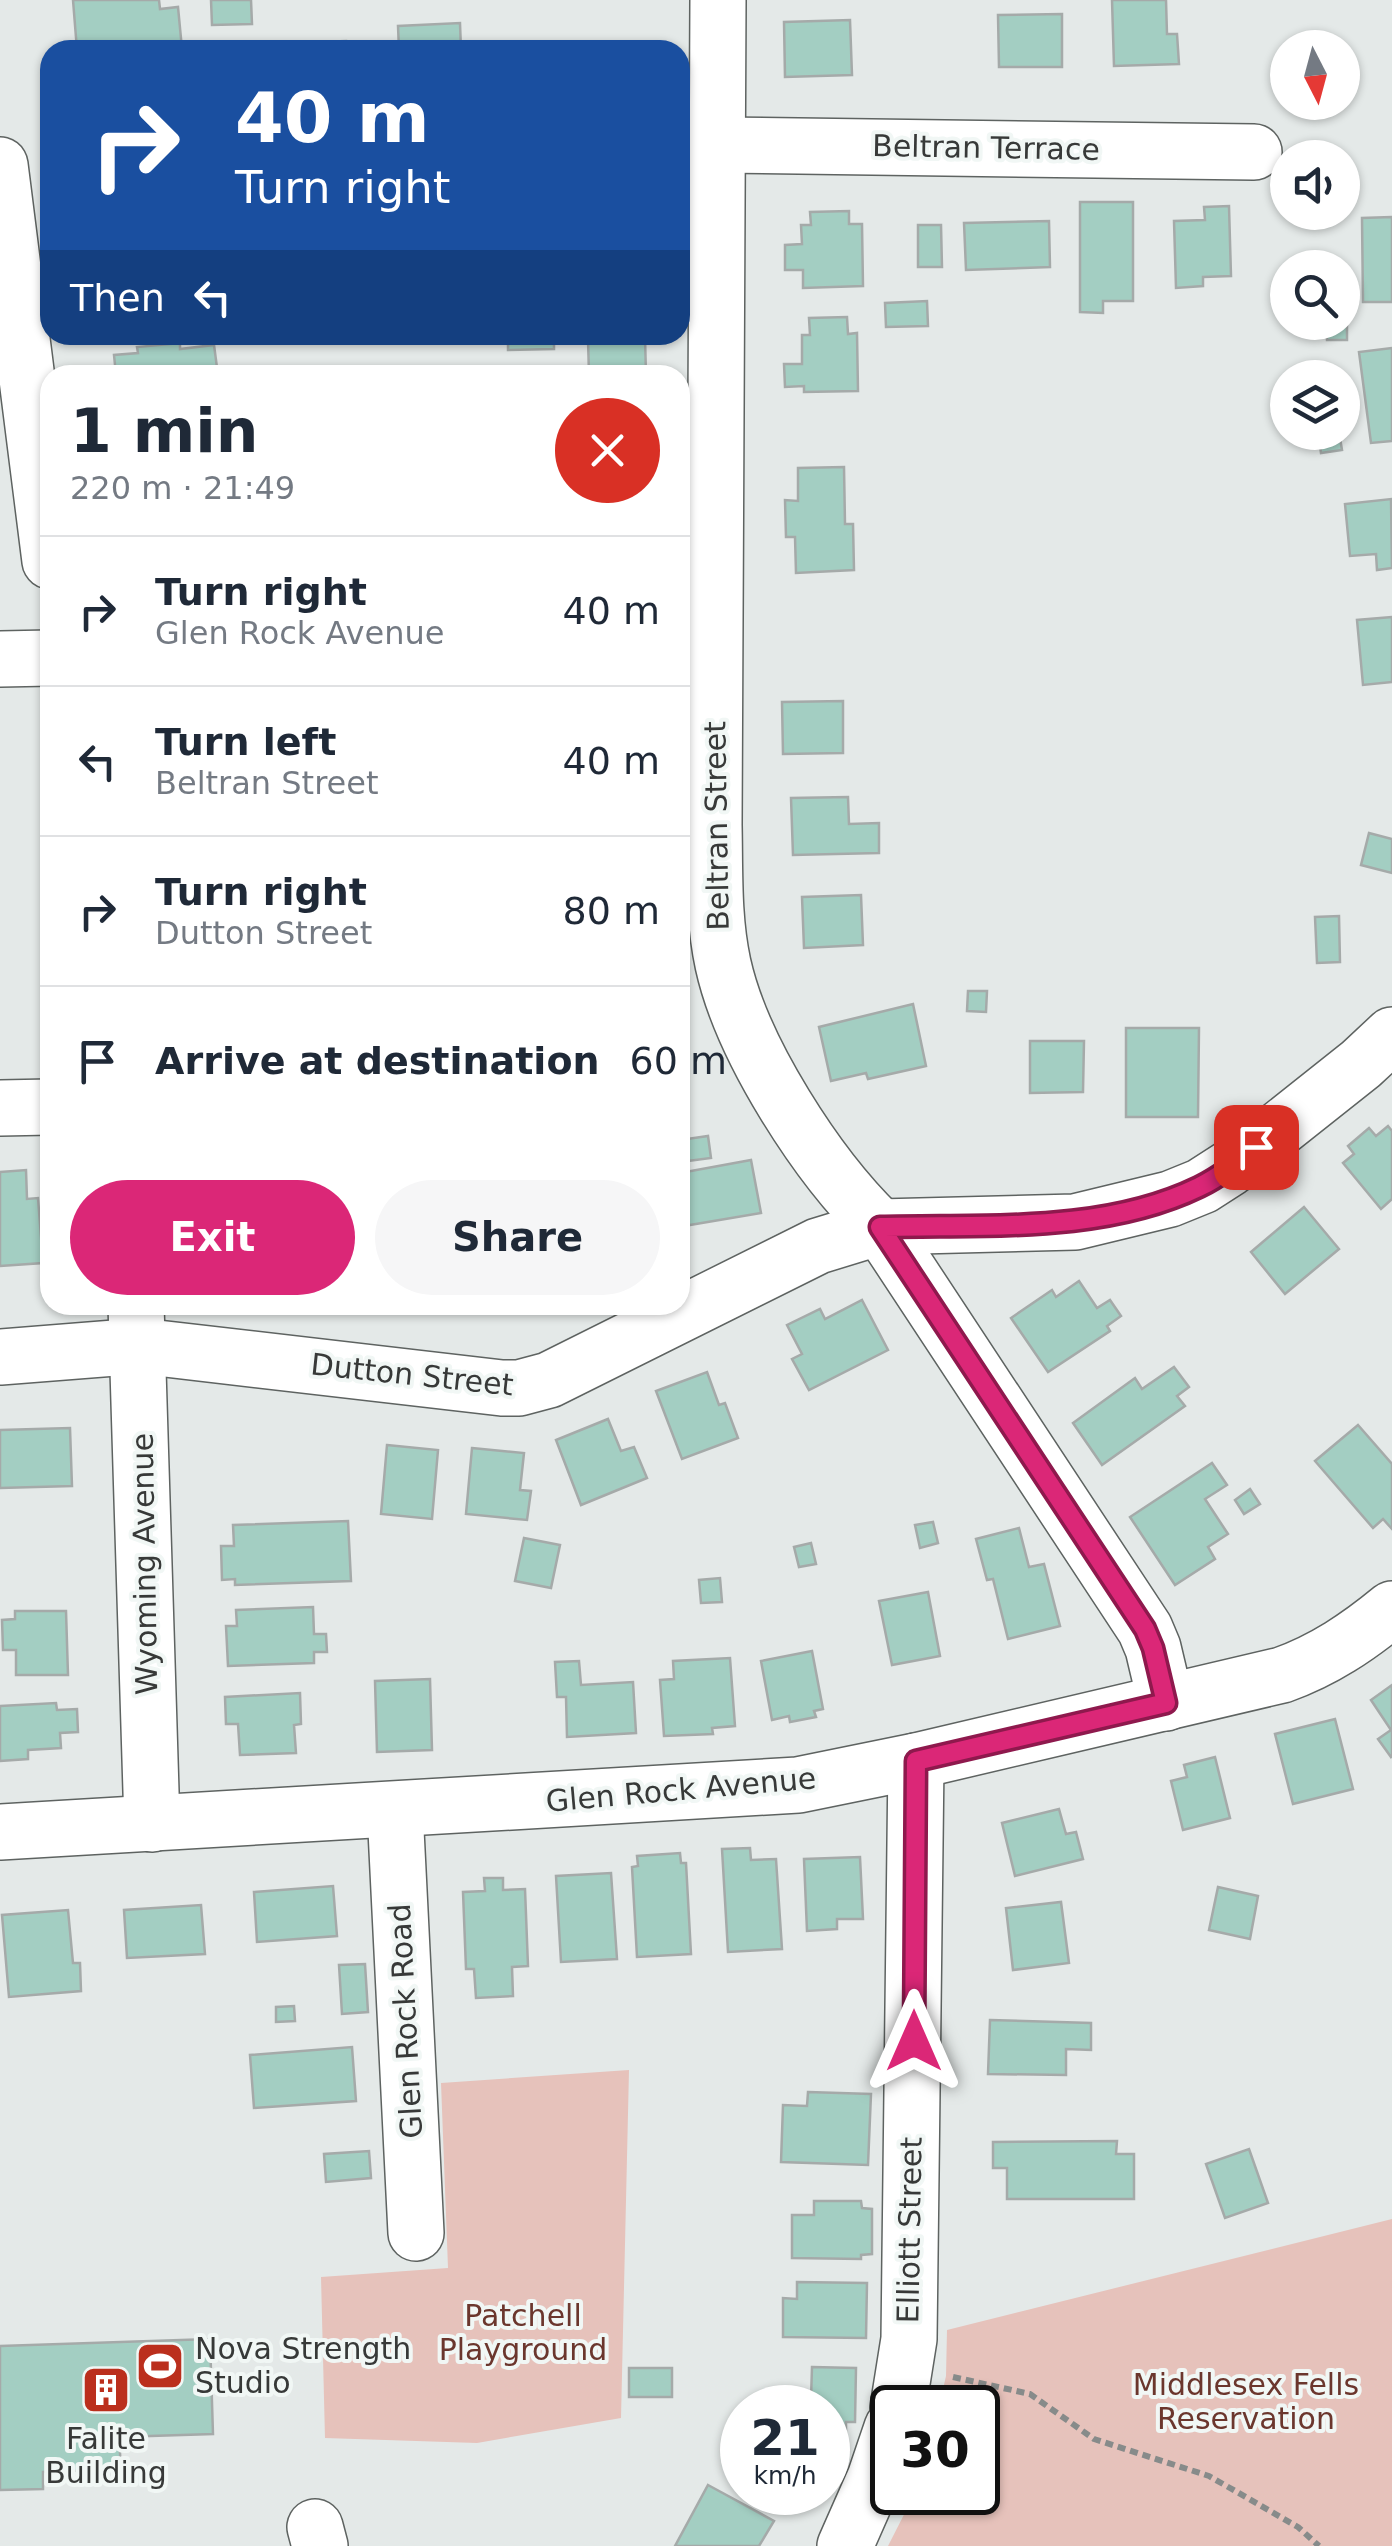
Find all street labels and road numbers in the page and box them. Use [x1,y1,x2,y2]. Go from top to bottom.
street label: Beltran Terrace [872,128,1100,167]
street label: Beltran Street [697,721,736,931]
street label: Dutton Street [309,1346,515,1403]
street label: Wyoming Avenue [125,1433,164,1695]
street label: Glen Rock Avenue [544,1760,818,1819]
street label: Glen Rock Road [382,1903,429,2139]
street label: Elliott Street [890,2136,929,2324]

